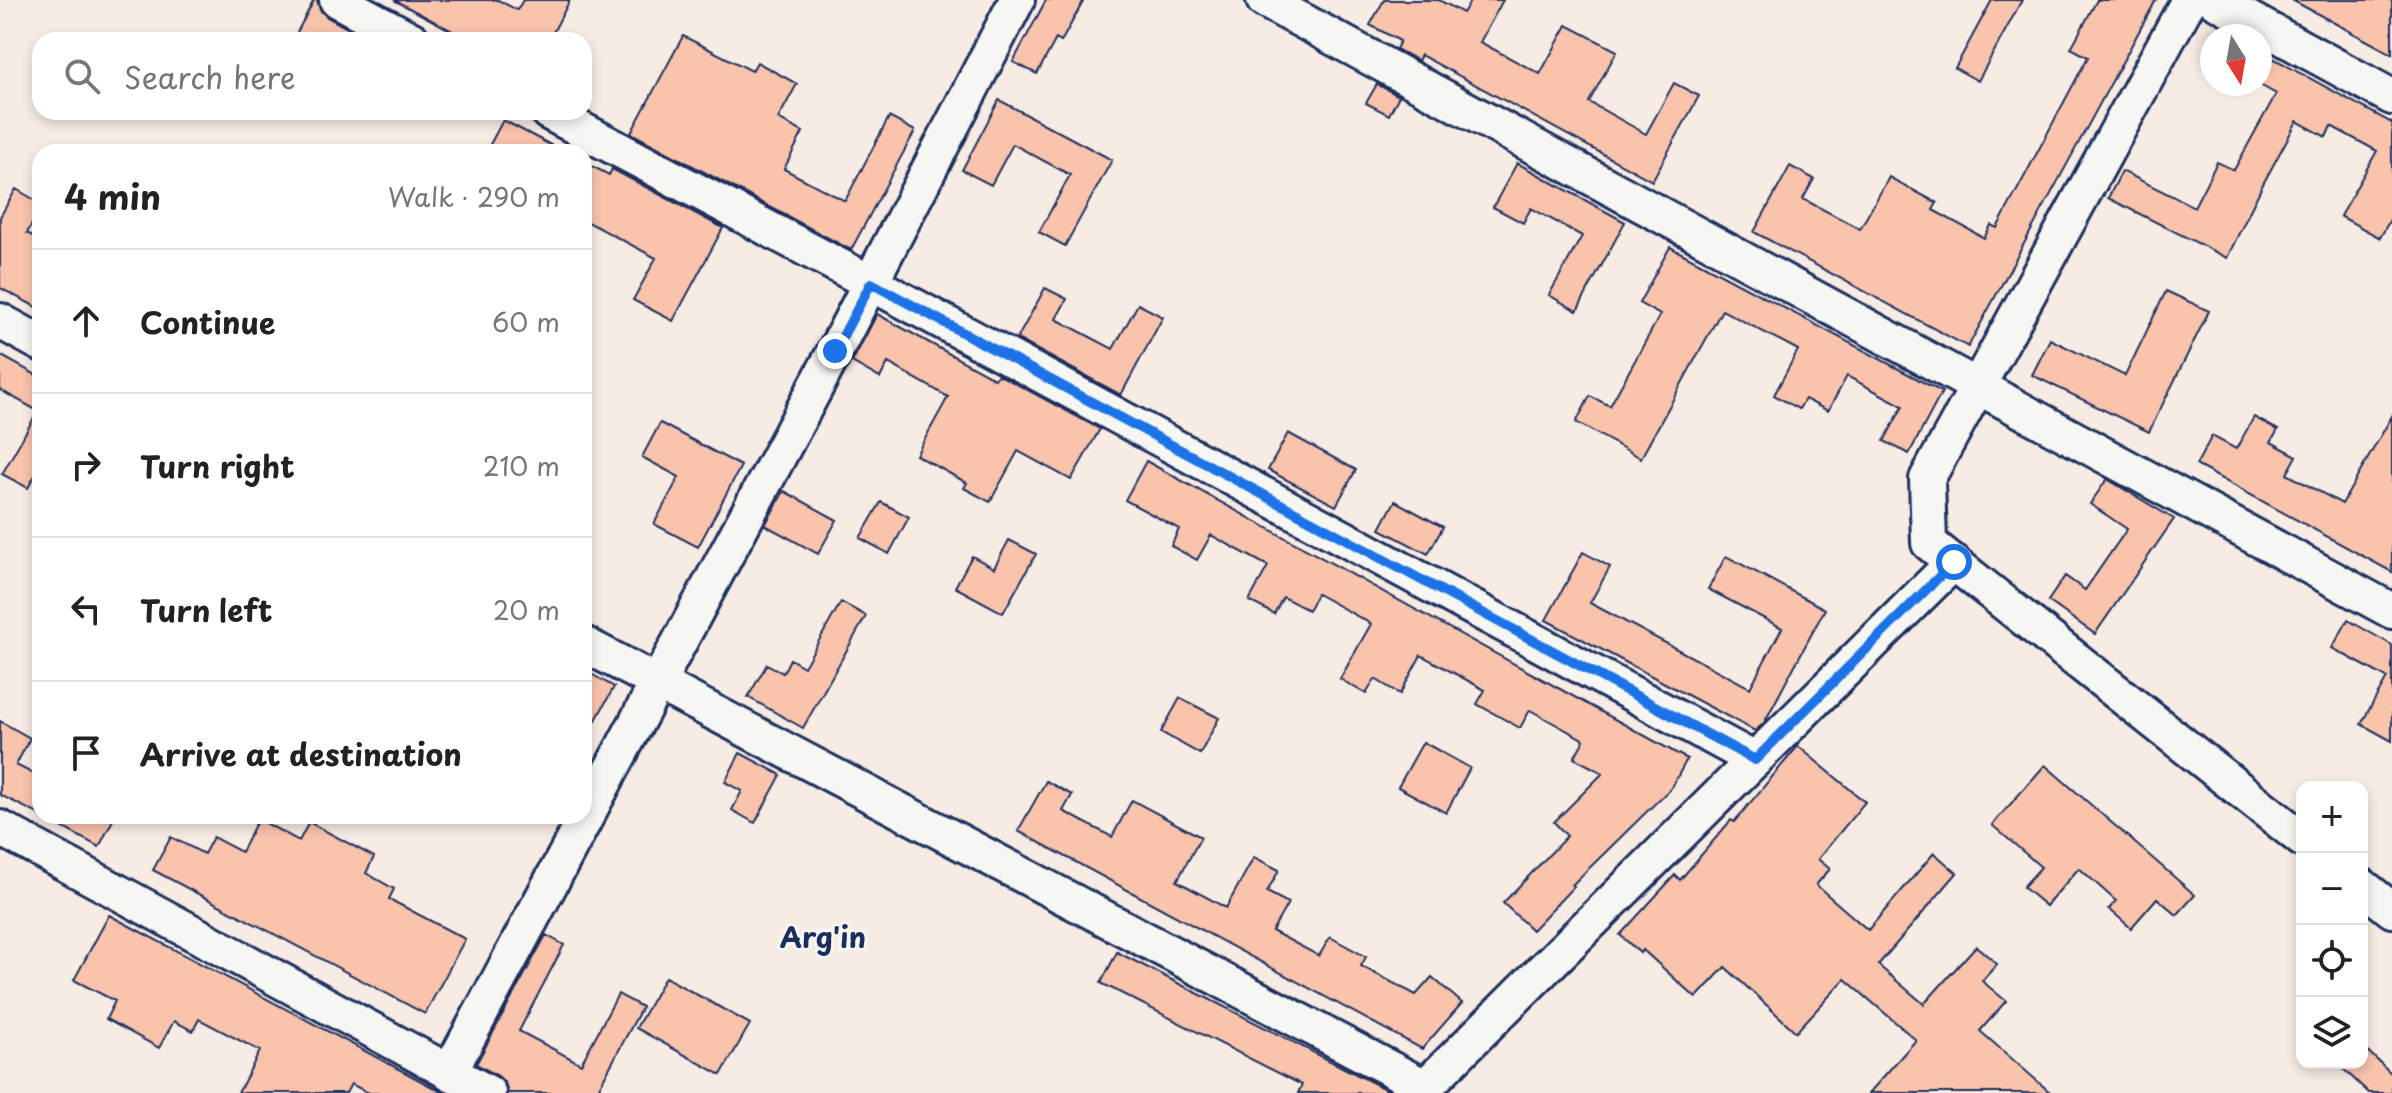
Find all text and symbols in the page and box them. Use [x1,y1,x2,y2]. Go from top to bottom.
north arrow [2200,24,2272,96]
search box [32,32,592,120]
icon: search [60,54,104,98]
text: Search here [124,54,296,99]
text: 4 min [64,170,161,222]
text: Walk · 290 m [388,177,560,216]
icon: ahead [64,299,108,343]
text: Continue [140,299,275,344]
text: 60 m [492,302,560,341]
route end [817,333,853,369]
icon: right [64,443,108,487]
text: Turn right [140,443,295,488]
text: 210 m [483,446,560,485]
route start [1936,544,1972,580]
icon: left [64,587,108,631]
text: Turn left [140,587,272,632]
text: 20 m [493,590,560,629]
icon: arrive [64,731,108,775]
text: Arrive at destination [140,731,462,776]
map controls [2296,781,2368,1069]
button: + [2296,781,2368,853]
button: − [2296,853,2368,925]
district label: Arg'in [780,915,866,958]
button: locate [2296,925,2368,997]
button: layers [2296,997,2368,1069]

